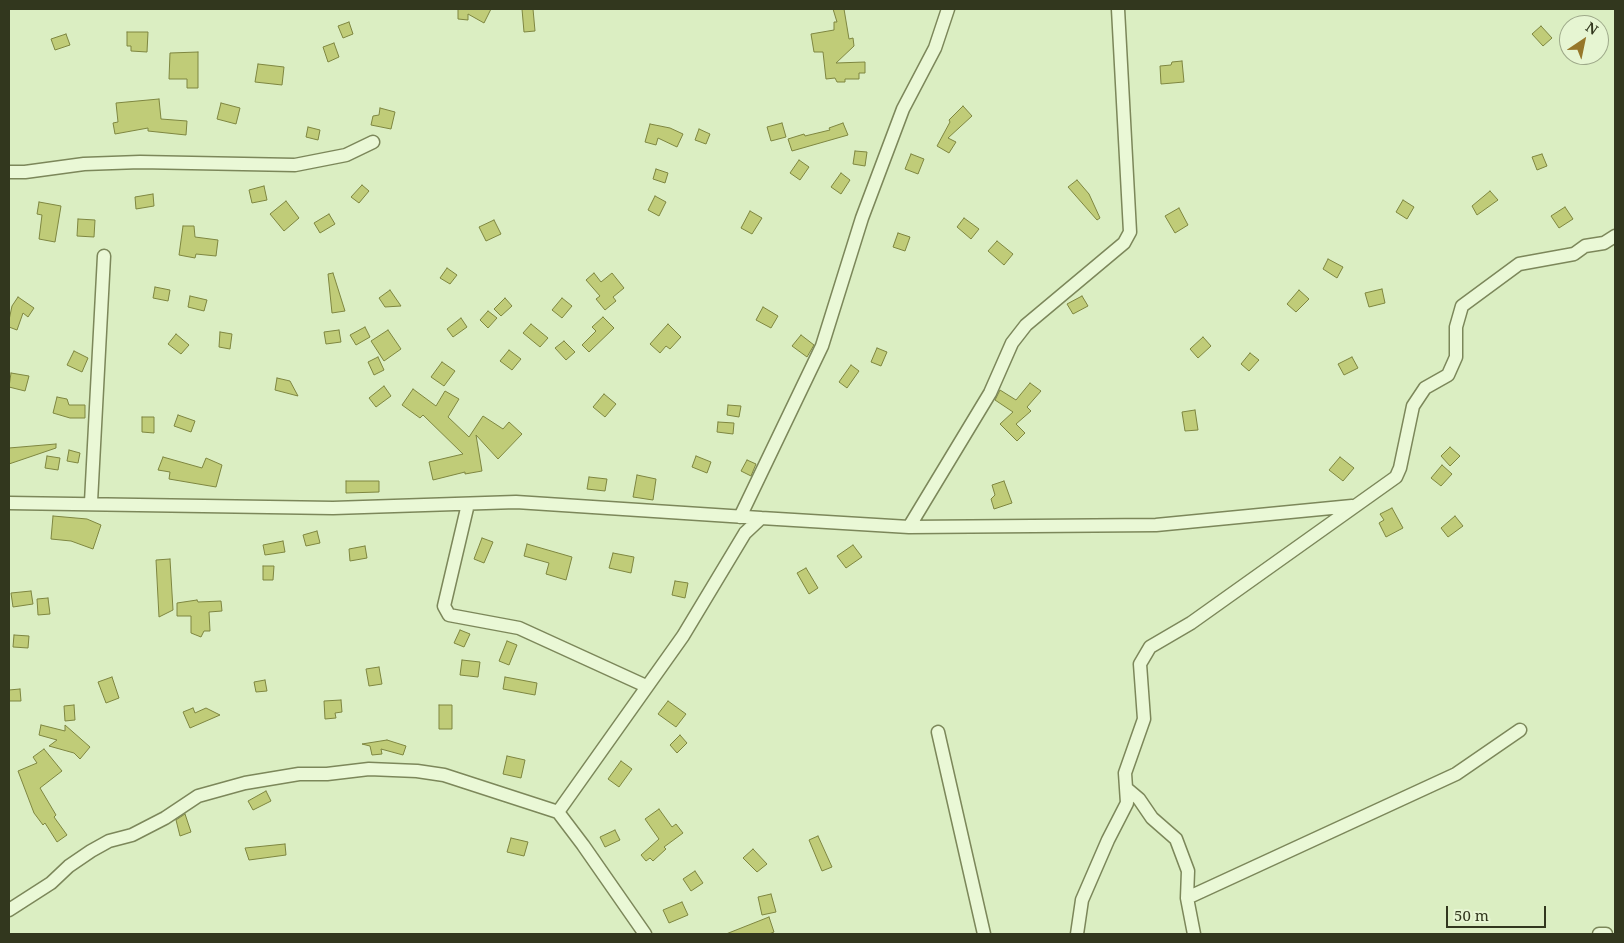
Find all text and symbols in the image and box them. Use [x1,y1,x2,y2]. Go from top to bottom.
north arrow [1559,15,1609,65]
text: N [1582,17,1602,39]
scale bar [1449,896,1549,928]
text: 50 m [1454,905,1489,925]

